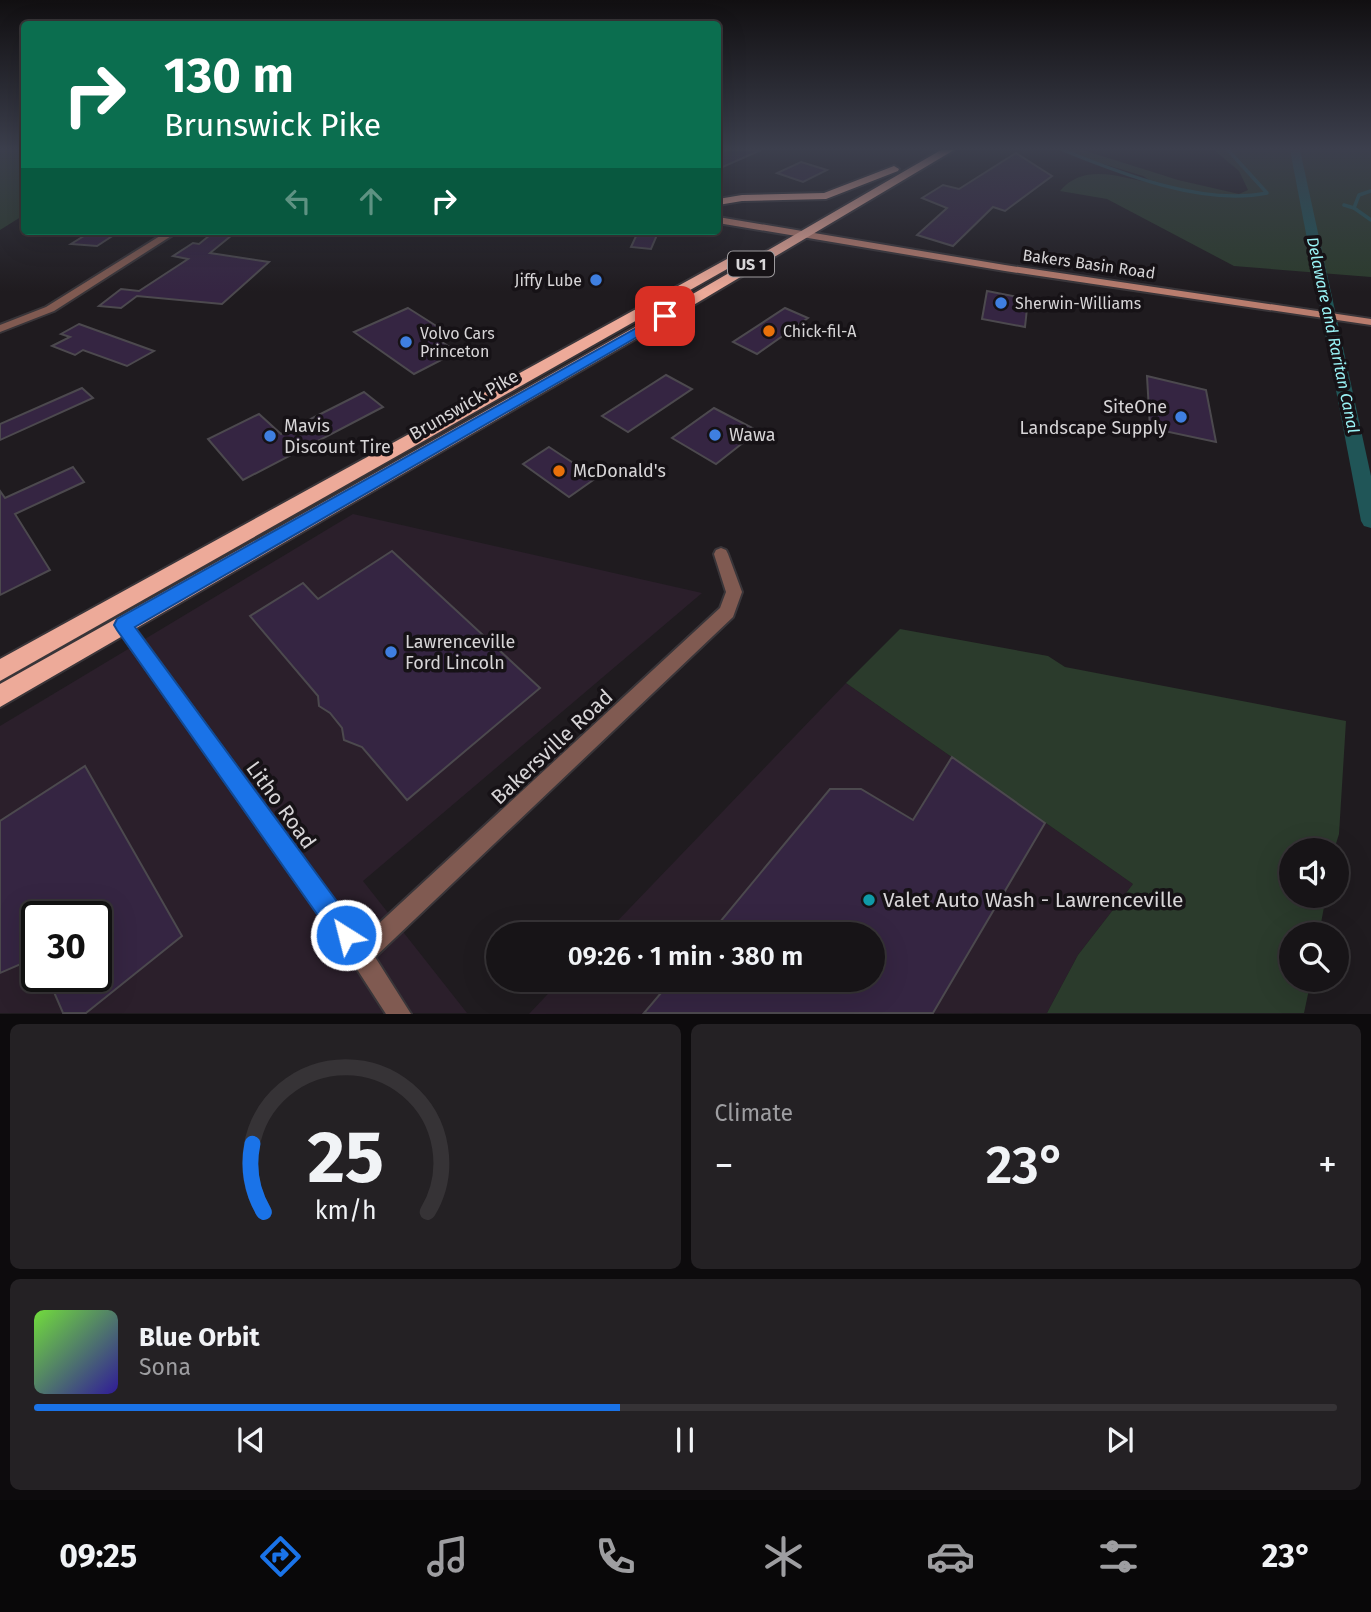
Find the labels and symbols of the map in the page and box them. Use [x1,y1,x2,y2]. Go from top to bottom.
water label: Delaware and Raritan Canal [1303,235,1363,435]
street label: Bakers Basin Road [1022,245,1156,283]
road number: US 1 [728,252,774,276]
place label: Jiffy Lube [515,271,582,290]
marker: Jiffy Lube [588,272,604,288]
pin [635,286,695,346]
place label: Sherwin-Williams [1015,294,1141,313]
marker: Sherwin-Williams [993,295,1009,311]
place label: Chick-fil-A [783,322,857,341]
marker: Chick-fil-A [761,323,777,339]
place label: Volvo Cars Princeton [420,324,495,361]
marker: Volvo Cars Princeton [398,334,414,350]
street label: Brunswick Pike [406,365,522,445]
place label: SiteOne Landscape Supply [1020,396,1167,439]
marker: SiteOne Landscape Supply [1173,409,1189,425]
place label: Mavis Discount Tire [284,415,391,458]
place label: Wawa [729,424,776,446]
marker: Wawa [707,427,723,443]
marker: Mavis Discount Tire [262,428,278,444]
place label: McDonald's [573,460,666,482]
marker: McDonald's [551,463,567,479]
place label: Lawrenceville Ford Lincoln [405,631,515,674]
marker: Lawrenceville Ford Lincoln [383,644,399,660]
street label: Bakersville Road [486,684,618,810]
street label: Litho Road [240,756,322,854]
place label: Valet Auto Wash - Lawrenceville [883,887,1183,913]
marker: Valet Auto Wash - Lawrenceville [861,892,877,908]
position arrow [309,898,383,972]
speed limit sign: 30 [21,901,112,992]

